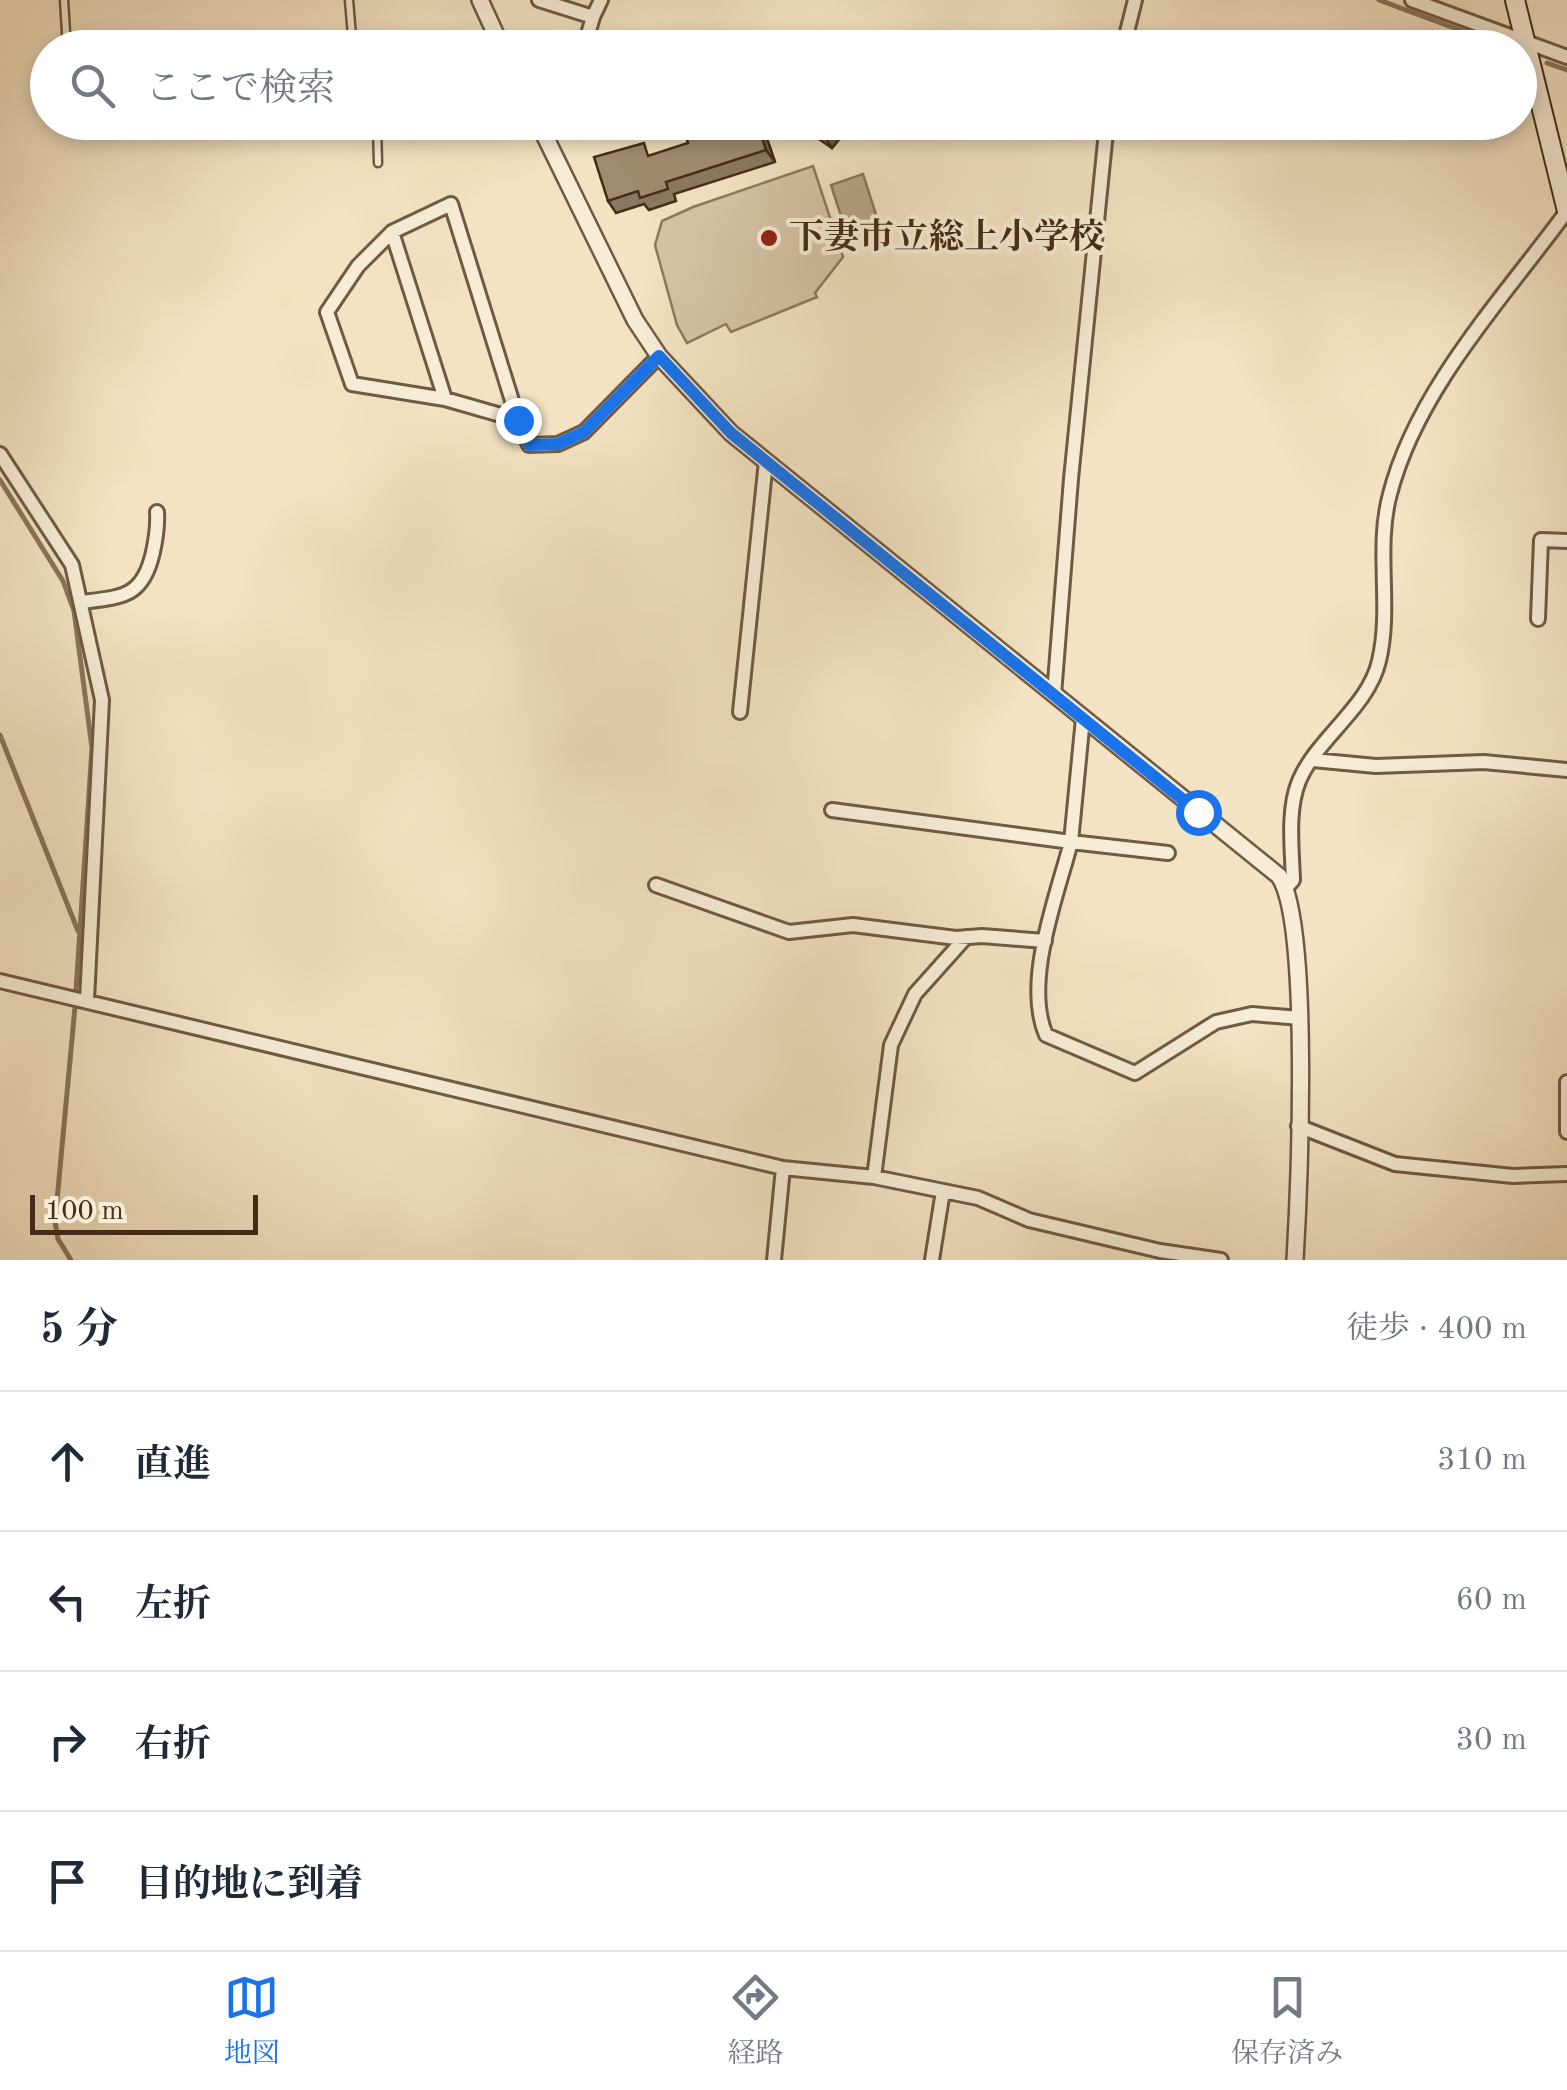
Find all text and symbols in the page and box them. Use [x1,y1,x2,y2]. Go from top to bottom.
search box [30,30,1537,140]
icon: search [65,58,120,113]
text: ここで検索 [145,71,335,109]
place label: 下妻市立総上小学校 [789,218,1104,256]
marker: 下妻市立総上小学校 [758,227,780,249]
route end [496,398,542,444]
route start [1176,790,1222,836]
scale bar [30,1190,258,1234]
text: 100 m [45,1198,124,1226]
text: 5 分 [40,1310,118,1352]
text: 徒歩 · 400 m [1346,1314,1527,1346]
icon: ahead [40,1434,95,1489]
text: 310 m [1437,1445,1527,1477]
text: 直進 [135,1447,211,1485]
icon: left [40,1574,95,1629]
text: 60 m [1456,1585,1527,1617]
text: 左折 [135,1587,211,1625]
icon: right [40,1714,95,1769]
text: 30 m [1456,1725,1527,1757]
text: 右折 [135,1727,211,1765]
icon: arrive [40,1854,95,1909]
text: 目的地に到着 [135,1867,363,1905]
tab: 地図 [224,1970,280,2073]
tab: 経路 [727,1970,783,2073]
tab: 保存済み [1231,1970,1343,2073]

